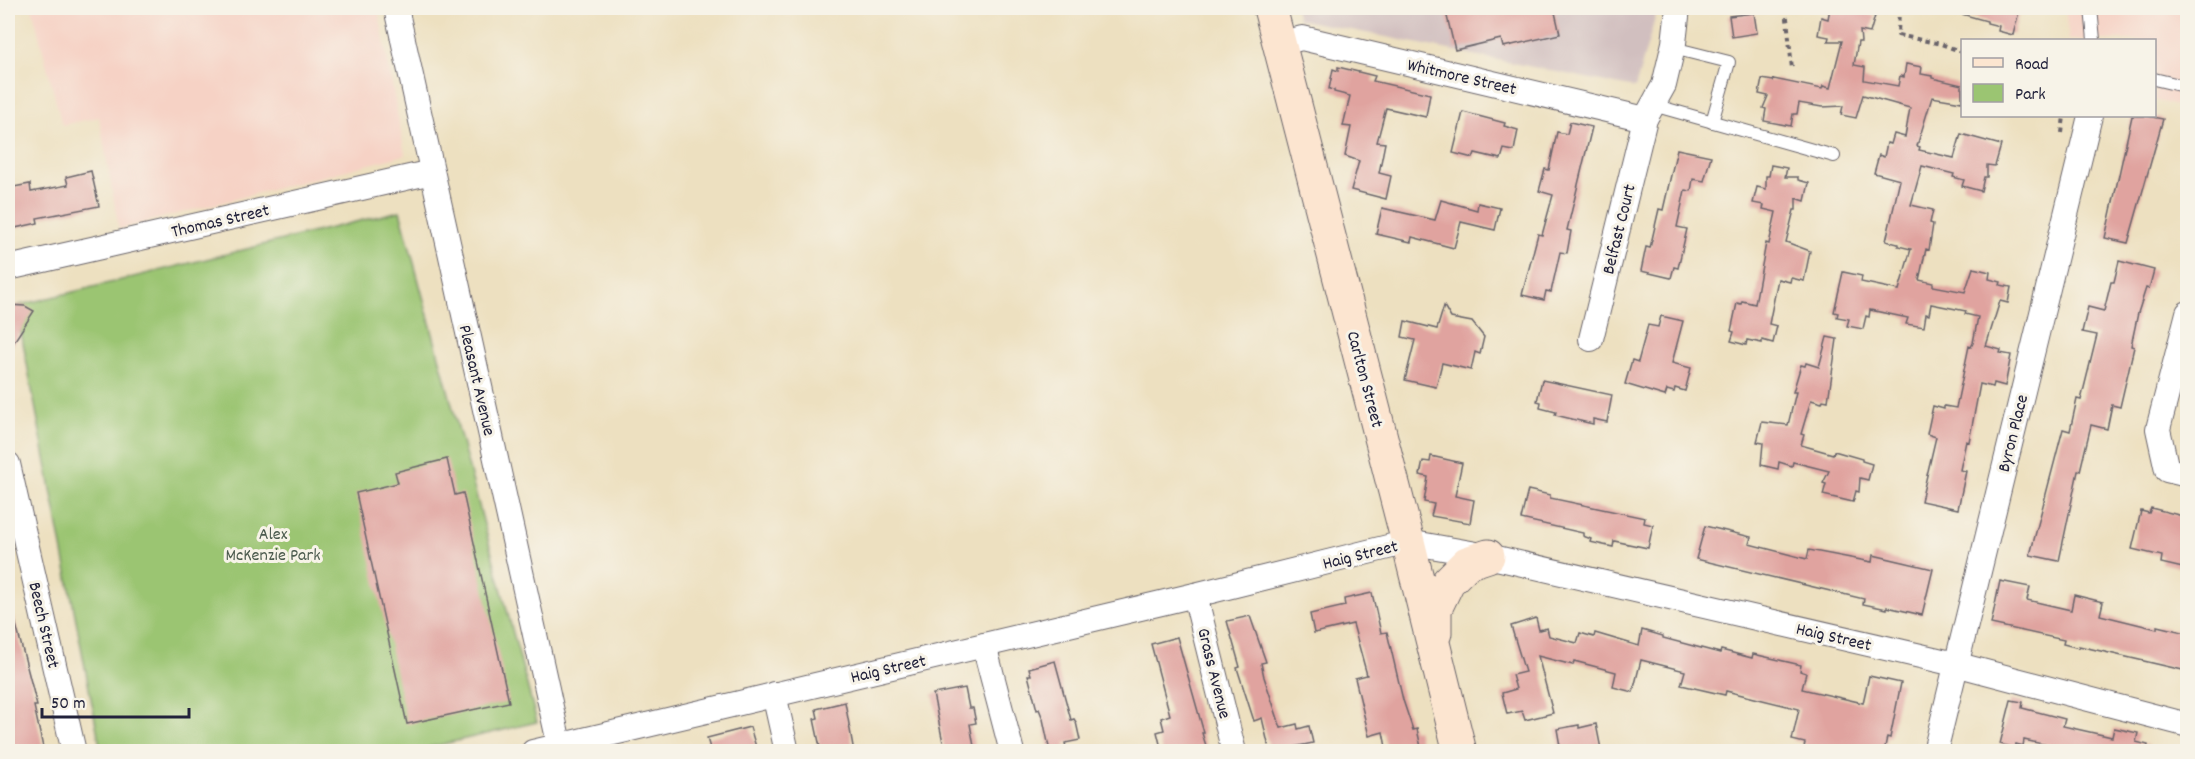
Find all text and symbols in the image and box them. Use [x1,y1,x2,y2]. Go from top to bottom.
legend [1961,39,2156,117]
text: Road [2015,53,2049,78]
street label: Whitmore Street [1404,54,1519,103]
text: Park [2015,83,2046,108]
street label: Belfast Court [1597,182,1644,277]
street label: Thomas Street [169,199,272,246]
street label: Pleasant Avenue [451,323,500,439]
street label: Carlton Street [1339,329,1389,431]
street label: Byron Place [1993,392,2036,475]
park label: Alex McKenzie Park [225,523,321,569]
street label: Haig Street [1320,535,1401,578]
street label: Beech Street [21,580,65,671]
street label: Haig Street [1793,618,1874,659]
street label: Grass Avenue [1189,626,1236,722]
street label: Haig Street [848,650,929,691]
scale bar [42,681,189,719]
text: 50 m [51,692,86,717]

